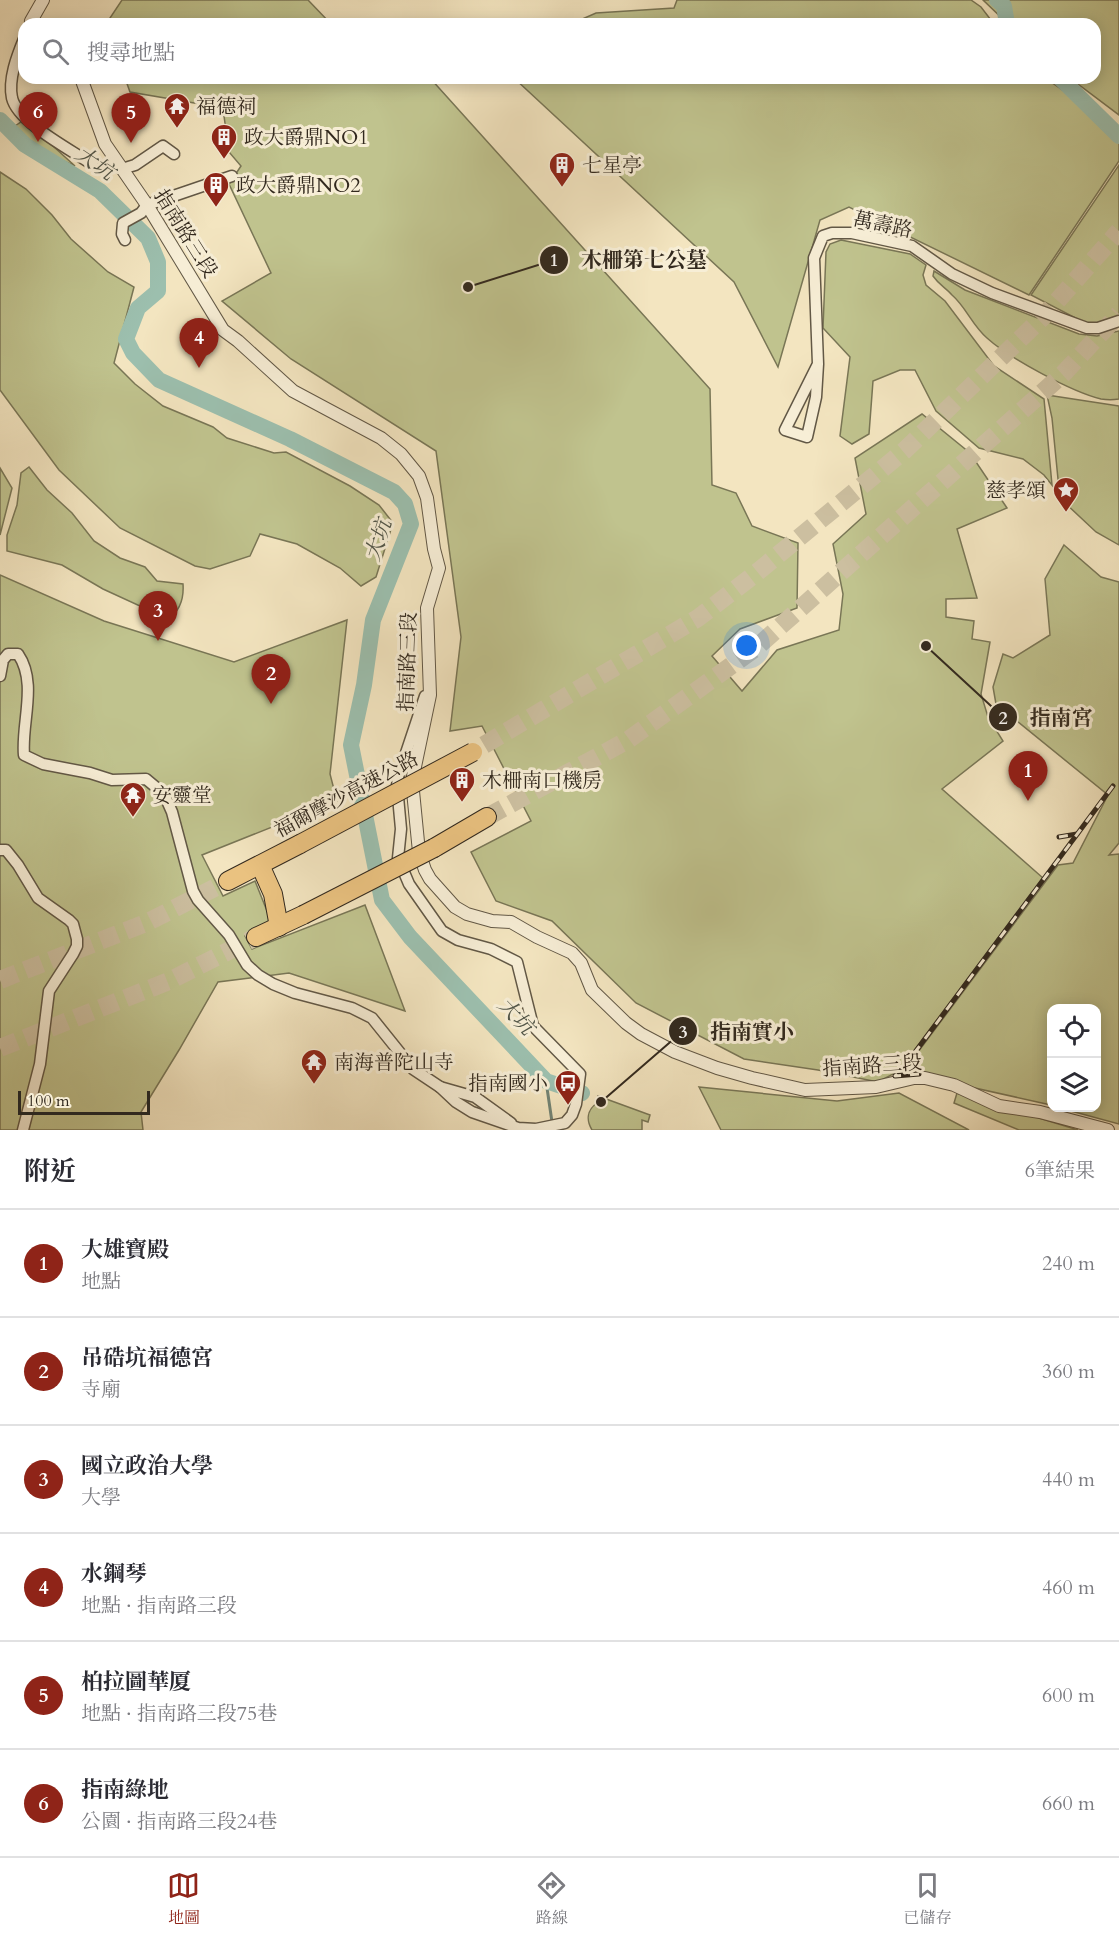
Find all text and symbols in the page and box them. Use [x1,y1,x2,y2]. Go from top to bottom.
search box [18,18,1101,84]
icon: search [39,35,72,68]
text: 搜尋地點 [87,38,175,68]
temple icon: 福德祠 [162,91,192,129]
pin: 6 [18,92,57,142]
place label: 福德祠 [196,93,256,120]
pin: 5 [112,94,150,143]
building icon: 政大爵鼎NO1 [209,122,239,160]
place label: 政大爵鼎NO1 [244,124,369,151]
water label: 大坑 [69,140,123,189]
building icon: 七星亭 [547,150,577,188]
place label: 七星亭 [582,152,642,179]
building icon: 政大爵鼎NO2 [201,170,231,208]
place label: 政大爵鼎NO2 [236,172,361,199]
street label: 指南路三段 [148,184,224,283]
street label: 萬壽路 [851,205,915,244]
callout: 木柵第七公墓 [539,241,719,280]
text: 木柵第七公墓 [581,246,707,275]
text: 1 [549,248,559,273]
pin: 4 [180,318,218,368]
place icon: 慈孝頌 [1051,475,1081,513]
place label: 慈孝頌 [986,477,1046,504]
water label: 大坑 [358,513,400,565]
pin: 3 [138,592,178,641]
street label: 指南路三段 [392,612,423,712]
your location [732,631,761,660]
pin: 2 [252,654,290,704]
callout: 指南宮 [988,698,1105,737]
text: 指南宮 [1030,704,1093,733]
text: 2 [998,706,1008,731]
street label: 福爾摩沙高速公路 [269,745,423,844]
pin: 1 [1008,752,1048,801]
building icon: 木柵南口機房 [447,765,477,803]
place label: 木柵南口機房 [482,767,602,794]
temple icon: 安靈堂 [118,780,148,818]
place label: 安靈堂 [152,782,212,809]
water label: 大坑 [491,991,543,1044]
map controls [1047,1004,1101,1112]
button: locate [1047,1004,1101,1058]
callout: 指南實小 [668,1012,806,1051]
text: 指南實小 [710,1018,794,1047]
text: 3 [678,1020,688,1045]
temple icon: 南海普陀山寺 [299,1047,329,1085]
place label: 南海普陀山寺 [334,1049,454,1076]
street label: 指南路三段 [821,1049,923,1082]
button: layers [1047,1058,1101,1112]
bus stop icon: 指南國小 [553,1068,583,1106]
place label: 指南國小 [468,1070,548,1097]
scale bar [18,1088,150,1116]
text: 100 m [27,1090,69,1112]
text: 附近 [24,1154,76,1189]
text: 6筆結果 [1025,1157,1095,1184]
text: 大雄寶殿 [81,1235,169,1265]
text: 1 [38,1250,49,1277]
text: 240 m [1042,1250,1095,1277]
text: 地點 [81,1268,121,1295]
text: 吊硞坑福德宮 [81,1343,213,1373]
text: 2 [38,1358,49,1385]
text: 360 m [1042,1358,1095,1385]
text: 寺廟 [81,1376,121,1403]
text: 國立政治大學 [81,1451,213,1481]
text: 3 [38,1466,49,1493]
text: 440 m [1042,1466,1095,1493]
text: 大學 [81,1484,121,1511]
text: 水鋼琴 [81,1559,147,1589]
text: 4 [38,1574,49,1601]
text: 460 m [1042,1574,1095,1601]
text: 地點 · 指南路三段 [81,1592,237,1619]
text: 柏拉圖華厦 [81,1667,191,1697]
text: 5 [38,1682,49,1709]
text: 600 m [1042,1682,1095,1709]
text: 地點 · 指南路三段75巷 [81,1700,277,1727]
text: 指南綠地 [81,1775,169,1805]
text: 6 [38,1790,49,1817]
text: 660 m [1042,1790,1095,1817]
text: 公園 · 指南路三段24巷 [81,1808,277,1835]
tab: 地圖 [167,1869,200,1929]
tab: 路線 [535,1869,568,1929]
tab: 已儲存 [903,1869,951,1929]

